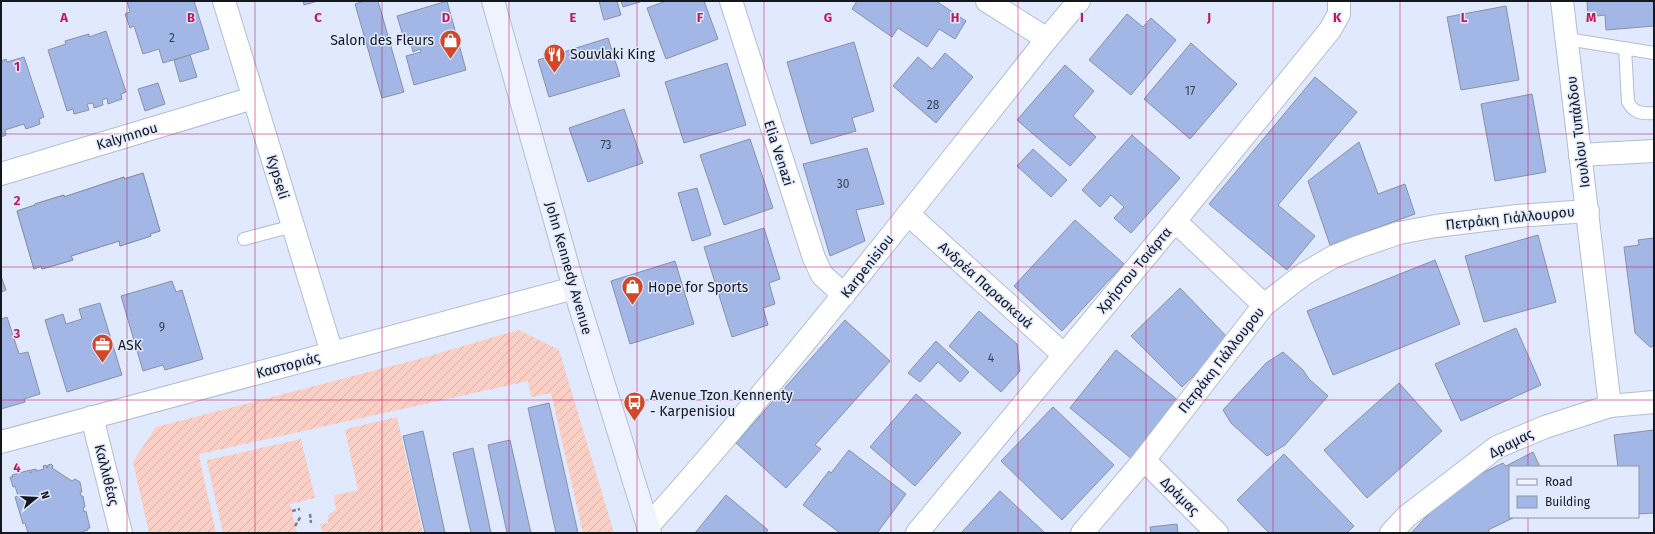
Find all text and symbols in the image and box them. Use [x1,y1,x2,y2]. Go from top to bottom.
text: A [59,10,68,25]
text: B [187,10,195,25]
text: C [314,10,322,25]
text: D [442,10,451,25]
text: E [570,10,577,25]
text: F [697,10,704,25]
text: G [824,10,832,25]
text: H [951,10,959,25]
text: I [1080,10,1084,25]
text: J [1206,10,1211,25]
text: K [1333,10,1342,25]
text: L [1461,10,1468,25]
text: M [1586,10,1596,25]
shop icon: Salon des Fleurs [437,27,463,60]
house number: 2 [169,31,175,45]
place label: Salon des Fleurs [330,32,434,49]
restaurant icon: Souvlaki King [542,41,568,74]
place label: Souvlaki King [570,46,656,63]
text: 1 [14,59,20,74]
street label: Ιουλίου Τυπάλδου [1563,75,1594,189]
house number: 17 [1185,84,1195,98]
house number: 28 [927,98,940,112]
street label: Elia Venazi [760,118,797,188]
street label: Kalymnou [95,119,160,154]
house number: 73 [600,138,612,152]
street label: Kypseli [263,153,292,201]
house number: 30 [837,177,850,191]
text: 2 [14,193,21,208]
street label: John Kennedy Avenue [541,200,596,337]
street label: Πετράκη Γιάλλουρου [1445,203,1576,234]
street label: Χρήστου Τσιάρτα [1093,224,1175,317]
street label: Karpenisiou [837,231,898,302]
street label: Ανδρέα Παρασκευά [935,238,1036,332]
shop icon: Hope for Sports [620,274,646,307]
place label: Hope for Sports [648,279,749,296]
street label: Πετράκη Γιάλλουρου [1175,304,1268,417]
house number: 9 [159,320,165,334]
text: 3 [13,326,21,341]
office icon: ASK [89,332,115,365]
place label: ASK [118,337,143,354]
street label: Καστοριάς [254,349,322,382]
house number: 4 [988,351,995,365]
place label: Avenue Tzon Kennenty - Karpenisiou [650,387,793,420]
bus stop icon: Avenue Tzon Kennenty - Karpenisiou [622,390,648,423]
street label: Δραμας [1486,425,1537,462]
street label: Καλλιθέας [91,443,122,508]
text: 4 [13,460,21,475]
legend [1509,466,1639,518]
street label: Δράμας [1157,474,1203,519]
text: Road [1545,475,1573,489]
north arrow [16,478,56,518]
text: N [38,490,52,501]
text: Building [1545,495,1591,509]

